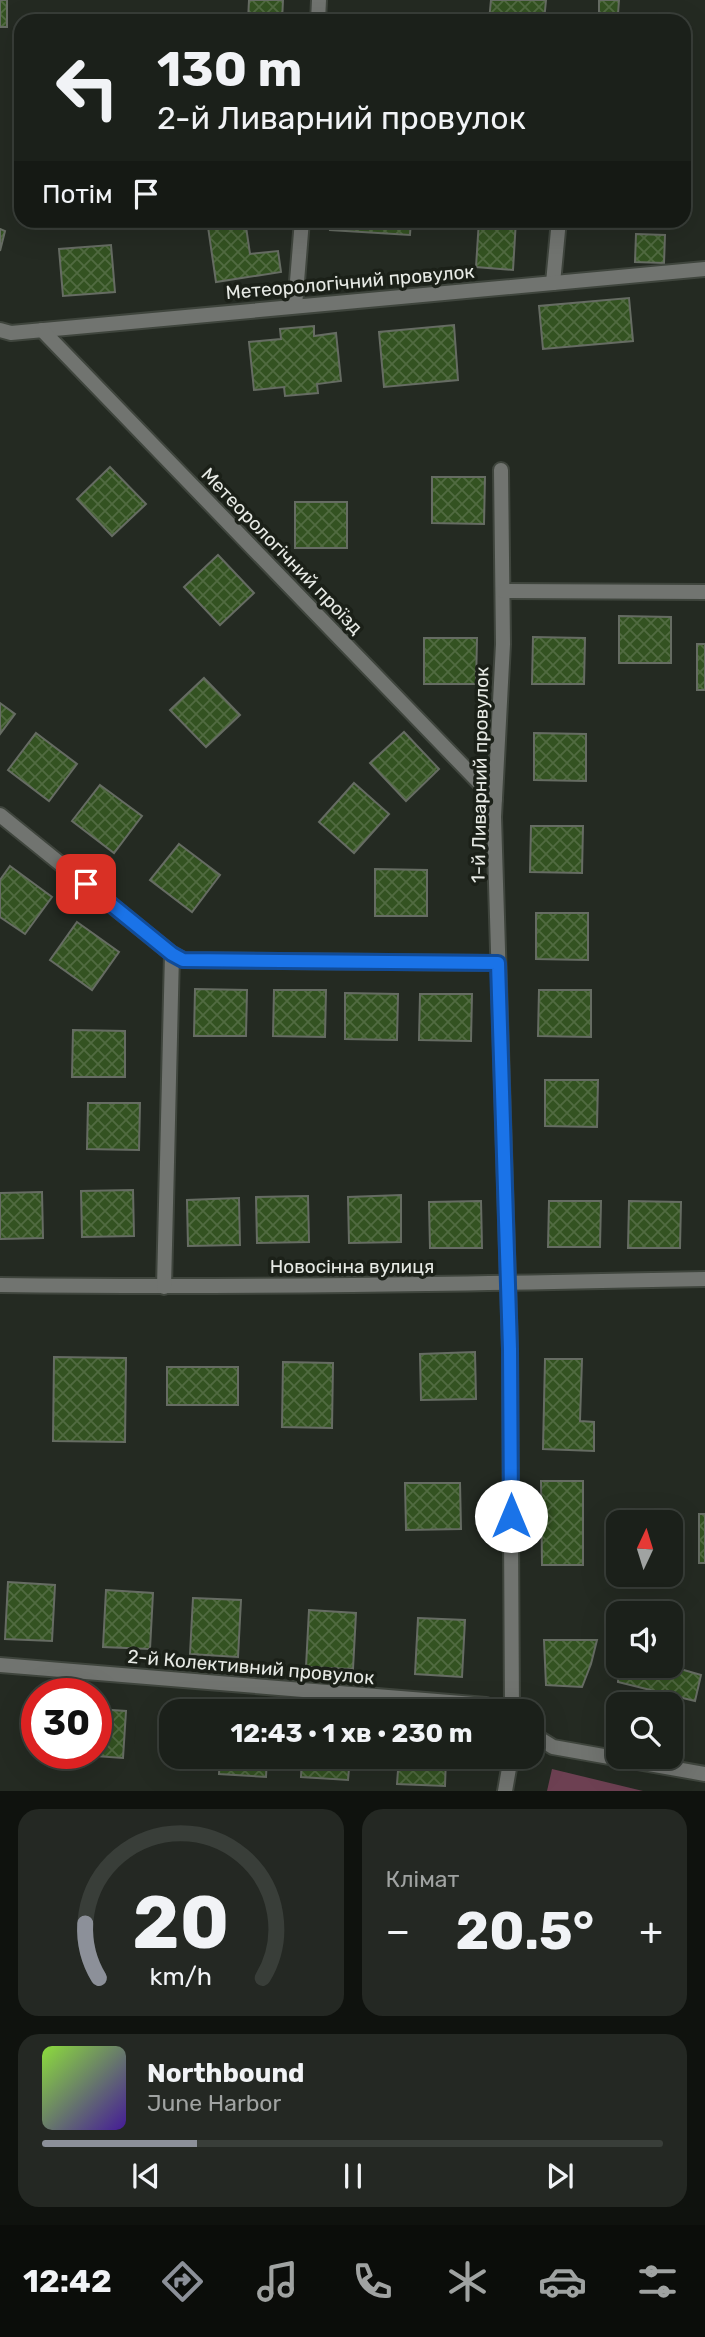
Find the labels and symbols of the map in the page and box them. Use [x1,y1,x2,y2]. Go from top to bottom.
street label: Метеорологічний провулок [225,260,475,304]
street label: Метеорологічний проїзд [196,463,368,639]
street label: 1-й Ливарний провулок [467,667,493,883]
pin [56,854,116,914]
street label: Новосінна вулиця [270,1255,434,1278]
position arrow [474,1479,548,1553]
north arrow [606,1510,682,1587]
street label: 2-й Колективний провулок [127,1645,375,1689]
speed limit sign: 30 [21,1678,112,1769]

